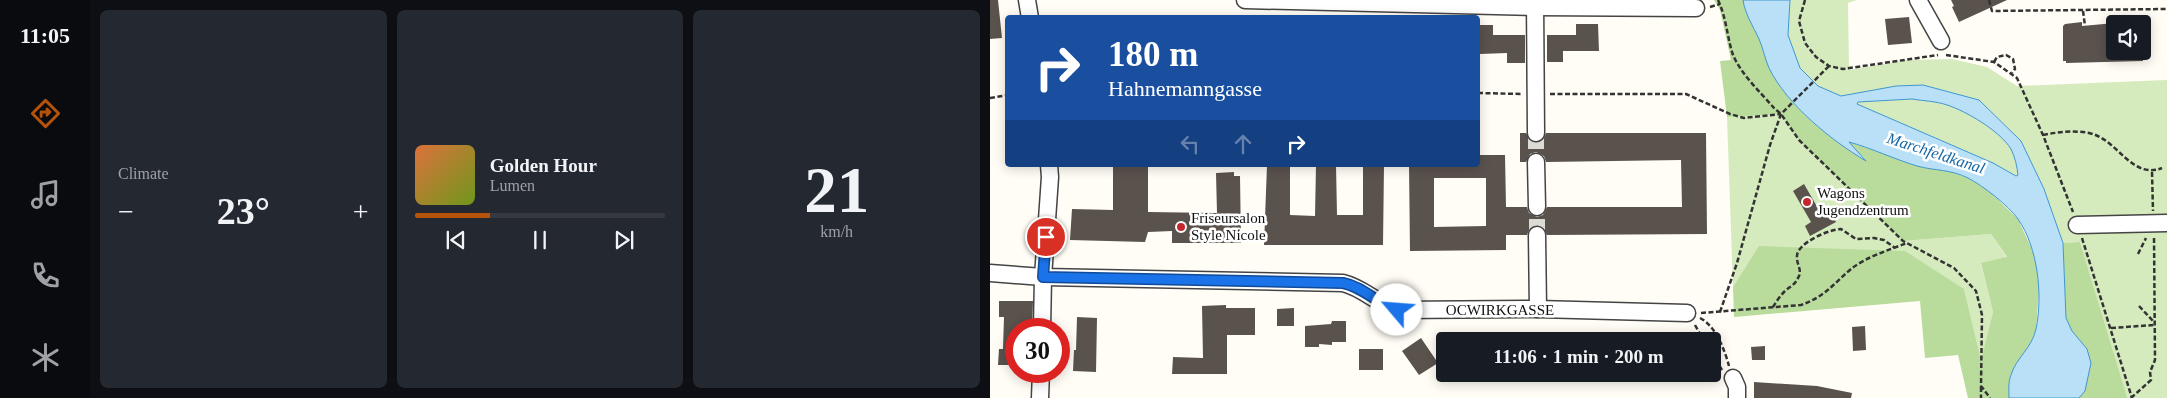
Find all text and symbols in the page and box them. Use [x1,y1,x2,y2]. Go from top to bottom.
map controls [2106,15,2151,60]
button: sound [2106,15,2151,60]
text: 11:05 [20,23,70,48]
icon: right [1025,35,1090,100]
text: 180 m [1108,35,1198,74]
text: Hahnemanngasse [1108,76,1262,101]
icon: directions [28,96,63,131]
water label: Marchfeldkanal [1884,129,1987,178]
icon: left [1176,130,1204,158]
icon: ahead [1229,130,1257,158]
icon: right [1282,130,1310,158]
text: 21 [804,154,869,226]
text: Golden Hour [490,155,597,176]
text: Climate [118,165,169,182]
icon: music [28,177,63,212]
text: Lumen [490,177,535,194]
place label: Wagons Jugendzentrum [1817,185,1909,218]
text: 23° [217,190,270,232]
text: − [118,196,134,227]
text: + [353,196,369,227]
marker: Wagons Jugendzentrum [1801,196,1813,208]
place label: Friseursalon Style Nicole [1191,210,1266,243]
pin [1025,216,1067,258]
marker: Friseursalon Style Nicole [1175,221,1187,233]
text: km/h [820,223,853,240]
icon: arrive [1032,223,1060,251]
icon: previous [442,226,470,254]
icon: pause [526,226,554,254]
icon: next [610,226,638,254]
icon: phone [28,258,63,293]
position arrow [1370,283,1422,335]
street label: OCWIRKGASSE [1446,302,1554,318]
speed limit sign: 30 [1005,318,1070,383]
icon: climate [28,340,63,375]
text: 11:06 · 1 min · 200 m [1494,346,1663,367]

